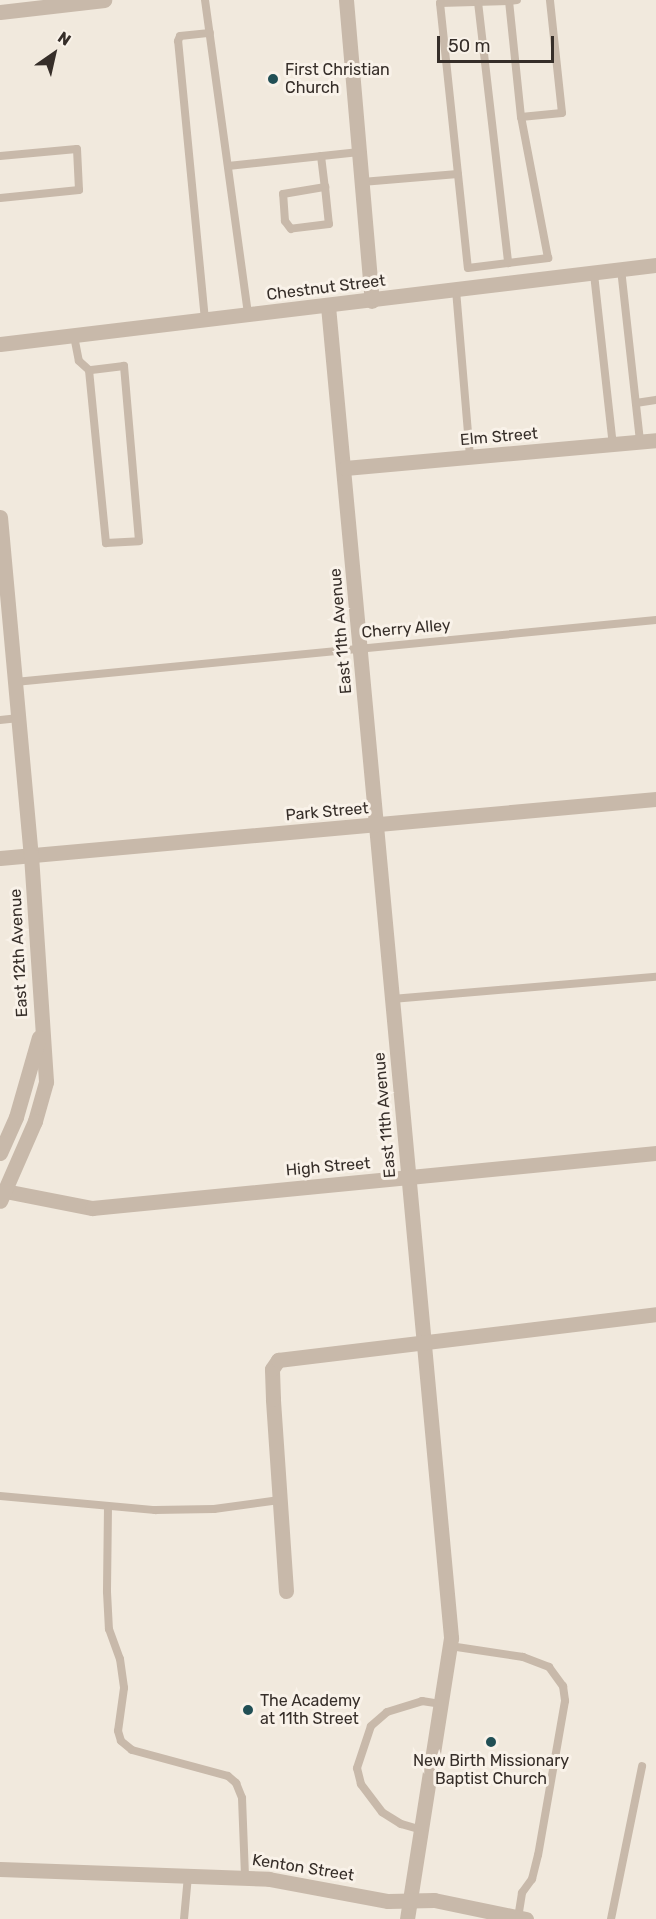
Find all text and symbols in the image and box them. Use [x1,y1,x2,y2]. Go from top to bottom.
north arrow [24,24,84,84]
scale bar [440,24,557,62]
text: N [54,28,74,50]
text: 50 m [448,35,491,57]
place label: First Christian Church [285,60,390,98]
marker: First Christian Church [266,72,280,86]
street label: Chestnut Street [266,271,386,305]
street label: Elm Street [459,424,539,450]
street label: East 11th Avenue [326,567,356,695]
street label: Cherry Alley [360,616,452,642]
street label: Park Street [285,799,369,825]
street label: East 12th Avenue [6,888,32,1018]
street label: East 11th Avenue [370,1051,400,1179]
street label: High Street [285,1154,371,1180]
place label: The Academy at 11th Street [260,1691,361,1729]
marker: The Academy at 11th Street [241,1703,255,1717]
marker: New Birth Missionary Baptist Church [484,1735,498,1749]
place label: New Birth Missionary Baptist Church [413,1751,569,1789]
street label: Kenton Street [251,1850,355,1886]

